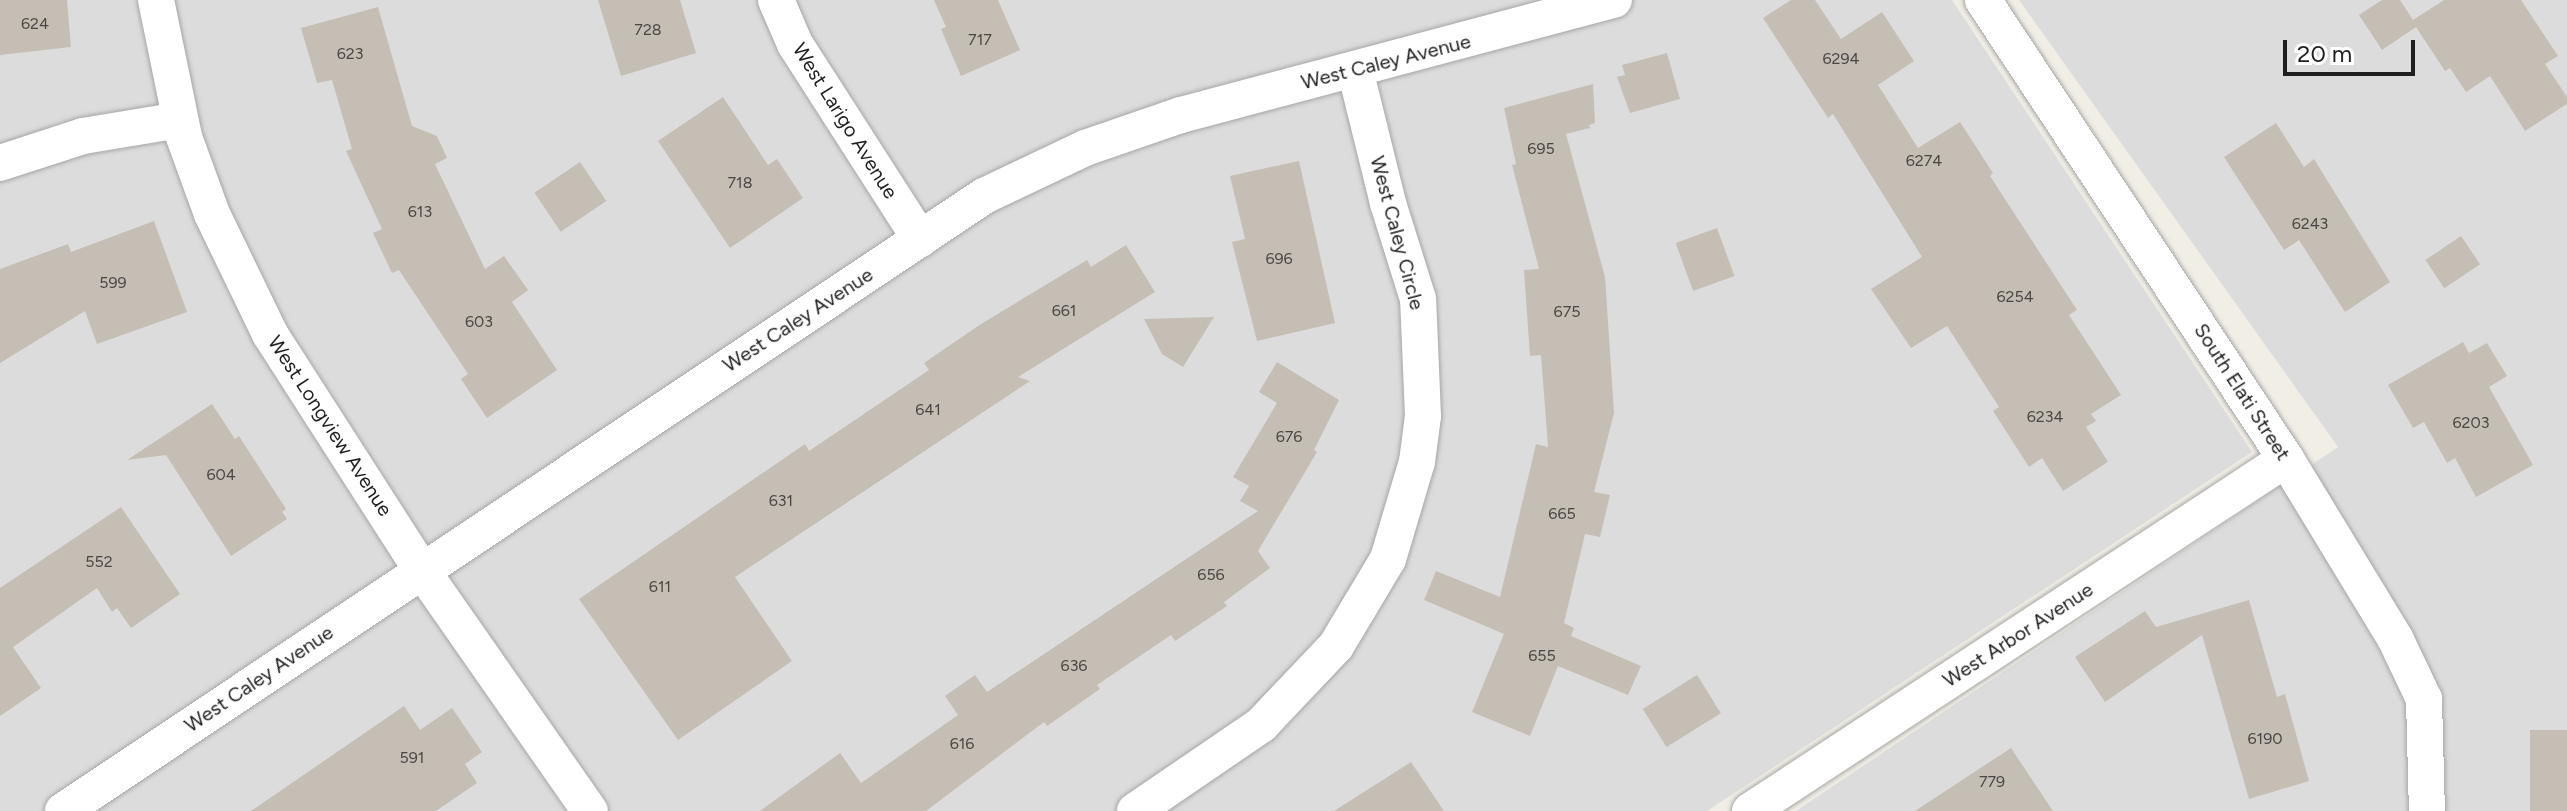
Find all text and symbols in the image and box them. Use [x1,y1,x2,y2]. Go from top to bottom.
house number: 624 [21,14,49,34]
house number: 728 [634,20,662,40]
scale bar [2287,24,2419,74]
street label: West Caley Avenue [1299,29,1473,95]
house number: 717 [968,30,992,50]
street label: West Larigo Avenue [787,39,903,203]
text: 20 m [2297,39,2352,68]
house number: 623 [337,44,363,64]
house number: 6294 [1823,49,1859,69]
house number: 695 [1527,139,1555,159]
house number: 6274 [1906,151,1942,171]
street label: West Caley Circle [1365,153,1429,313]
house number: 718 [727,173,753,193]
house number: 613 [408,202,432,222]
house number: 6243 [2292,214,2328,234]
house number: 696 [1265,249,1293,269]
street label: West Caley Avenue [719,263,877,377]
house number: 599 [99,273,127,293]
house number: 6254 [1996,287,2034,307]
house number: 661 [1052,301,1076,321]
house number: 675 [1554,302,1580,322]
house number: 603 [465,312,493,332]
street label: South Elati Street [2189,319,2295,465]
street label: West Longview Avenue [263,331,397,521]
house number: 641 [915,400,941,420]
house number: 6234 [2027,407,2063,427]
house number: 6203 [2453,413,2489,433]
house number: 676 [1276,427,1302,447]
house number: 604 [206,465,236,485]
house number: 631 [769,491,793,511]
house number: 665 [1548,504,1576,524]
house number: 552 [85,552,113,572]
house number: 656 [1197,565,1225,585]
house number: 611 [649,577,671,597]
street label: West Arbor Avenue [1938,578,2098,692]
street label: West Caley Avenue [180,620,338,738]
house number: 655 [1528,646,1556,666]
house number: 636 [1061,656,1087,676]
house number: 6190 [2248,729,2282,749]
house number: 616 [950,734,974,754]
house number: 591 [400,748,424,768]
house number: 779 [1979,772,2005,792]

